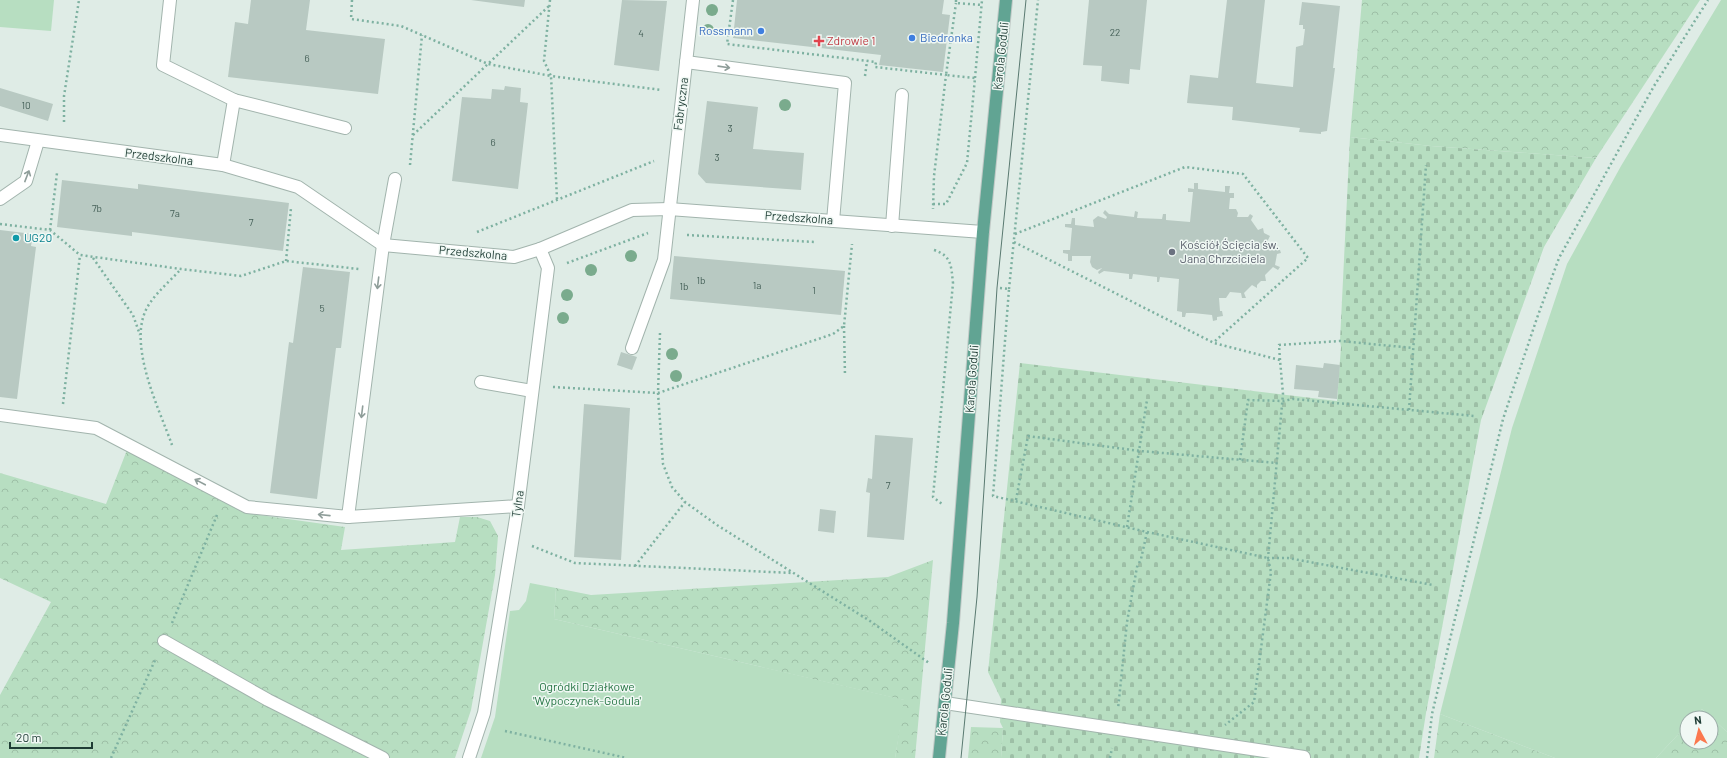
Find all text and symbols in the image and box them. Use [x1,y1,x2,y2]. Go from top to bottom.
street label: Karola Goduli [989,21,1011,91]
place label: Rossmann [699,23,753,37]
marker: Rossmann [756,26,766,36]
house number: 22 [1110,26,1120,38]
house number: 4 [638,27,644,39]
place label: Biedronka [920,30,973,44]
place label: Zdrowie 1 [827,33,875,47]
marker: Biedronka [907,33,917,43]
marker: Zdrowie 1 [814,36,824,46]
house number: 6 [304,52,310,64]
one-way arrow [717,63,730,71]
street label: Fabryczna [670,77,690,131]
house number: 10 [21,99,31,111]
house number: 3 [727,122,733,134]
house number: 6 [490,136,496,148]
street label: Przedszkolna [124,145,194,167]
house number: 3 [714,151,720,163]
one-way arrow [23,170,31,182]
house number: 7b [92,202,102,214]
house number: 7a [170,207,180,219]
street label: Przedszkolna [764,208,834,226]
house number: 7 [249,216,254,228]
place label: UG20 [24,230,52,244]
marker: UG20 [11,233,21,243]
place label: Kościół Ścięcia św. Jana Chrzciciela [1180,237,1279,265]
street label: Przedszkolna [438,242,508,262]
marker: Kościół Ścięcia św. Jana Chrzciciela [1167,247,1177,257]
house number: 1b [697,274,705,286]
one-way arrow [374,277,382,290]
house number: 1a [753,279,761,291]
house number: 1b [680,280,688,292]
house number: 1 [812,284,816,296]
house number: 5 [319,302,325,314]
street label: Karola Goduli [962,344,980,413]
one-way arrow [358,405,366,418]
one-way arrow [194,478,206,486]
house number: 7 [886,479,891,491]
street label: Tylna [508,489,526,518]
one-way arrow [318,511,331,518]
street label: Karola Goduli [933,667,955,737]
park label: Ogródki Działkowe 'Wypoczynek-Godula' [533,679,641,707]
north arrow [1679,710,1719,750]
text: N [1693,713,1702,726]
scale bar [10,724,92,750]
text: 20 m [16,730,42,744]

